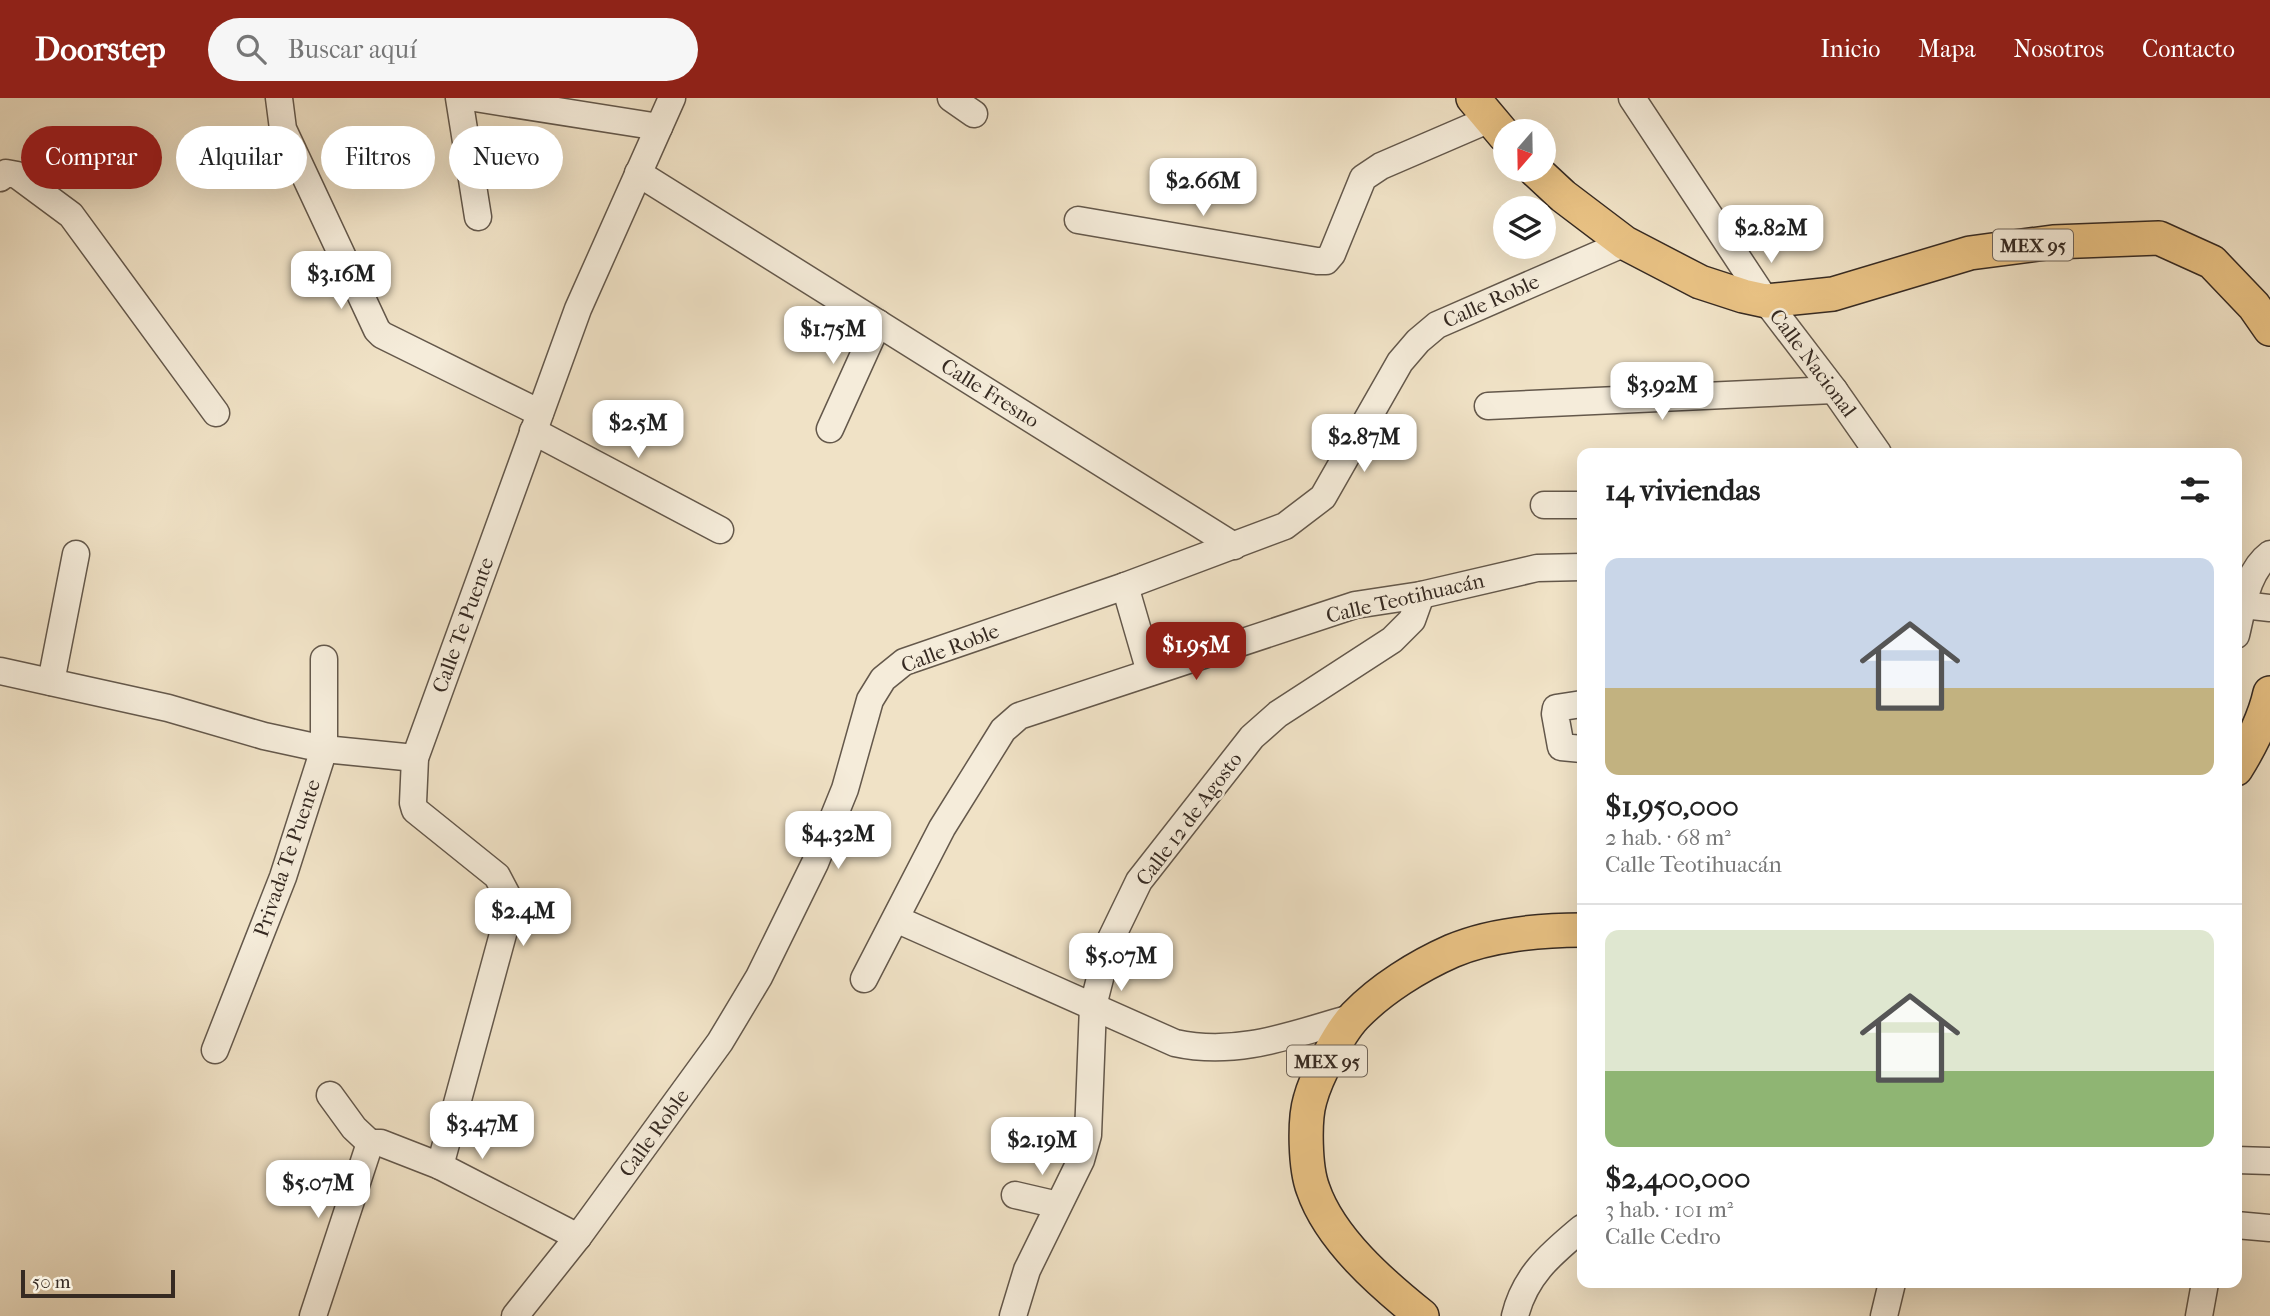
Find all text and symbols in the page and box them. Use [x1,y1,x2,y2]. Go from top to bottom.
search box [208,18,698,81]
text: Doorstep [35,30,166,69]
icon: search [232,30,270,68]
text: Buscar aquí [288,34,417,65]
text: Inicio [1820,35,1880,63]
text: Mapa [1918,35,1976,63]
text: Nosotros [2014,35,2104,63]
text: Contacto [2142,35,2235,63]
north arrow [1493,119,1556,182]
map controls [1493,119,1556,259]
chip: Comprar [21,126,162,189]
chip: Alquilar [176,126,307,189]
chip: Filtros [321,126,435,189]
chip: Nuevo [449,126,563,189]
pin: $2.66M [1146,158,1260,218]
text: $2.66M [1166,167,1240,194]
button: layers [1493,196,1556,259]
pin: $2.82M [1714,206,1828,265]
text: $2.82M [1734,214,1808,241]
road number: MEX 95 [1993,230,2073,260]
pin: $3.16M [284,252,398,311]
text: $3.16M [307,260,375,287]
street label: Calle Roble [1439,269,1543,333]
street label: Calle Nacional [1765,304,1861,422]
pin: $1.75M [776,306,890,366]
text: $1.75M [800,315,866,342]
street label: Calle Fresno [937,353,1043,433]
pin: $3.92M [1605,362,1719,422]
text: $3.92M [1626,371,1698,398]
pin: $2.5M [589,400,687,460]
text: $2.5M [609,409,667,436]
pin: $2.87M [1307,414,1421,474]
text: $2.87M [1328,423,1400,450]
icon: filters [2176,471,2214,509]
text: 14 viviendas [1605,473,1760,508]
street label: Calle Te Puente [427,554,499,696]
street label: Calle Teotihuacán [1324,568,1486,628]
icon: home [1847,603,1973,729]
street label: Calle Roble [898,618,1002,678]
pin: $1.95M [1139,622,1253,682]
text: $1.95M [1162,631,1230,658]
street label: Calle 12 de Agosto [1131,748,1247,890]
street label: Privada Te Puente [249,776,325,940]
text: $1,950,000 [1605,789,1739,824]
pin: $4.32M [781,812,895,871]
text: $4.32M [801,820,875,847]
text: 2 hab. · 68 m² [1605,824,1731,851]
text: Calle Teotihuacán [1605,851,1782,878]
pin: $2.4M [474,888,572,948]
text: $2.4M [491,897,555,924]
pin: $5.07M [1064,934,1178,993]
text: $5.07M [1085,942,1157,969]
icon: home [1847,975,1973,1101]
road number: MEX 95 [1287,1046,1367,1077]
street label: Calle Roble [614,1084,694,1182]
pin: $3.47M [425,1102,539,1161]
text: $3.47M [446,1110,518,1137]
pin: $2.19M [985,1118,1099,1177]
text: $2.19M [1007,1126,1077,1153]
pin: $5.07M [261,1160,375,1220]
text: $2,400,000 [1605,1161,1751,1196]
text: $5.07M [282,1169,354,1196]
text: 3 hab. · 101 m² [1605,1196,1733,1223]
text: Calle Cedro [1605,1223,1721,1250]
scale bar [21,1267,175,1299]
text: 50 m [32,1271,71,1293]

